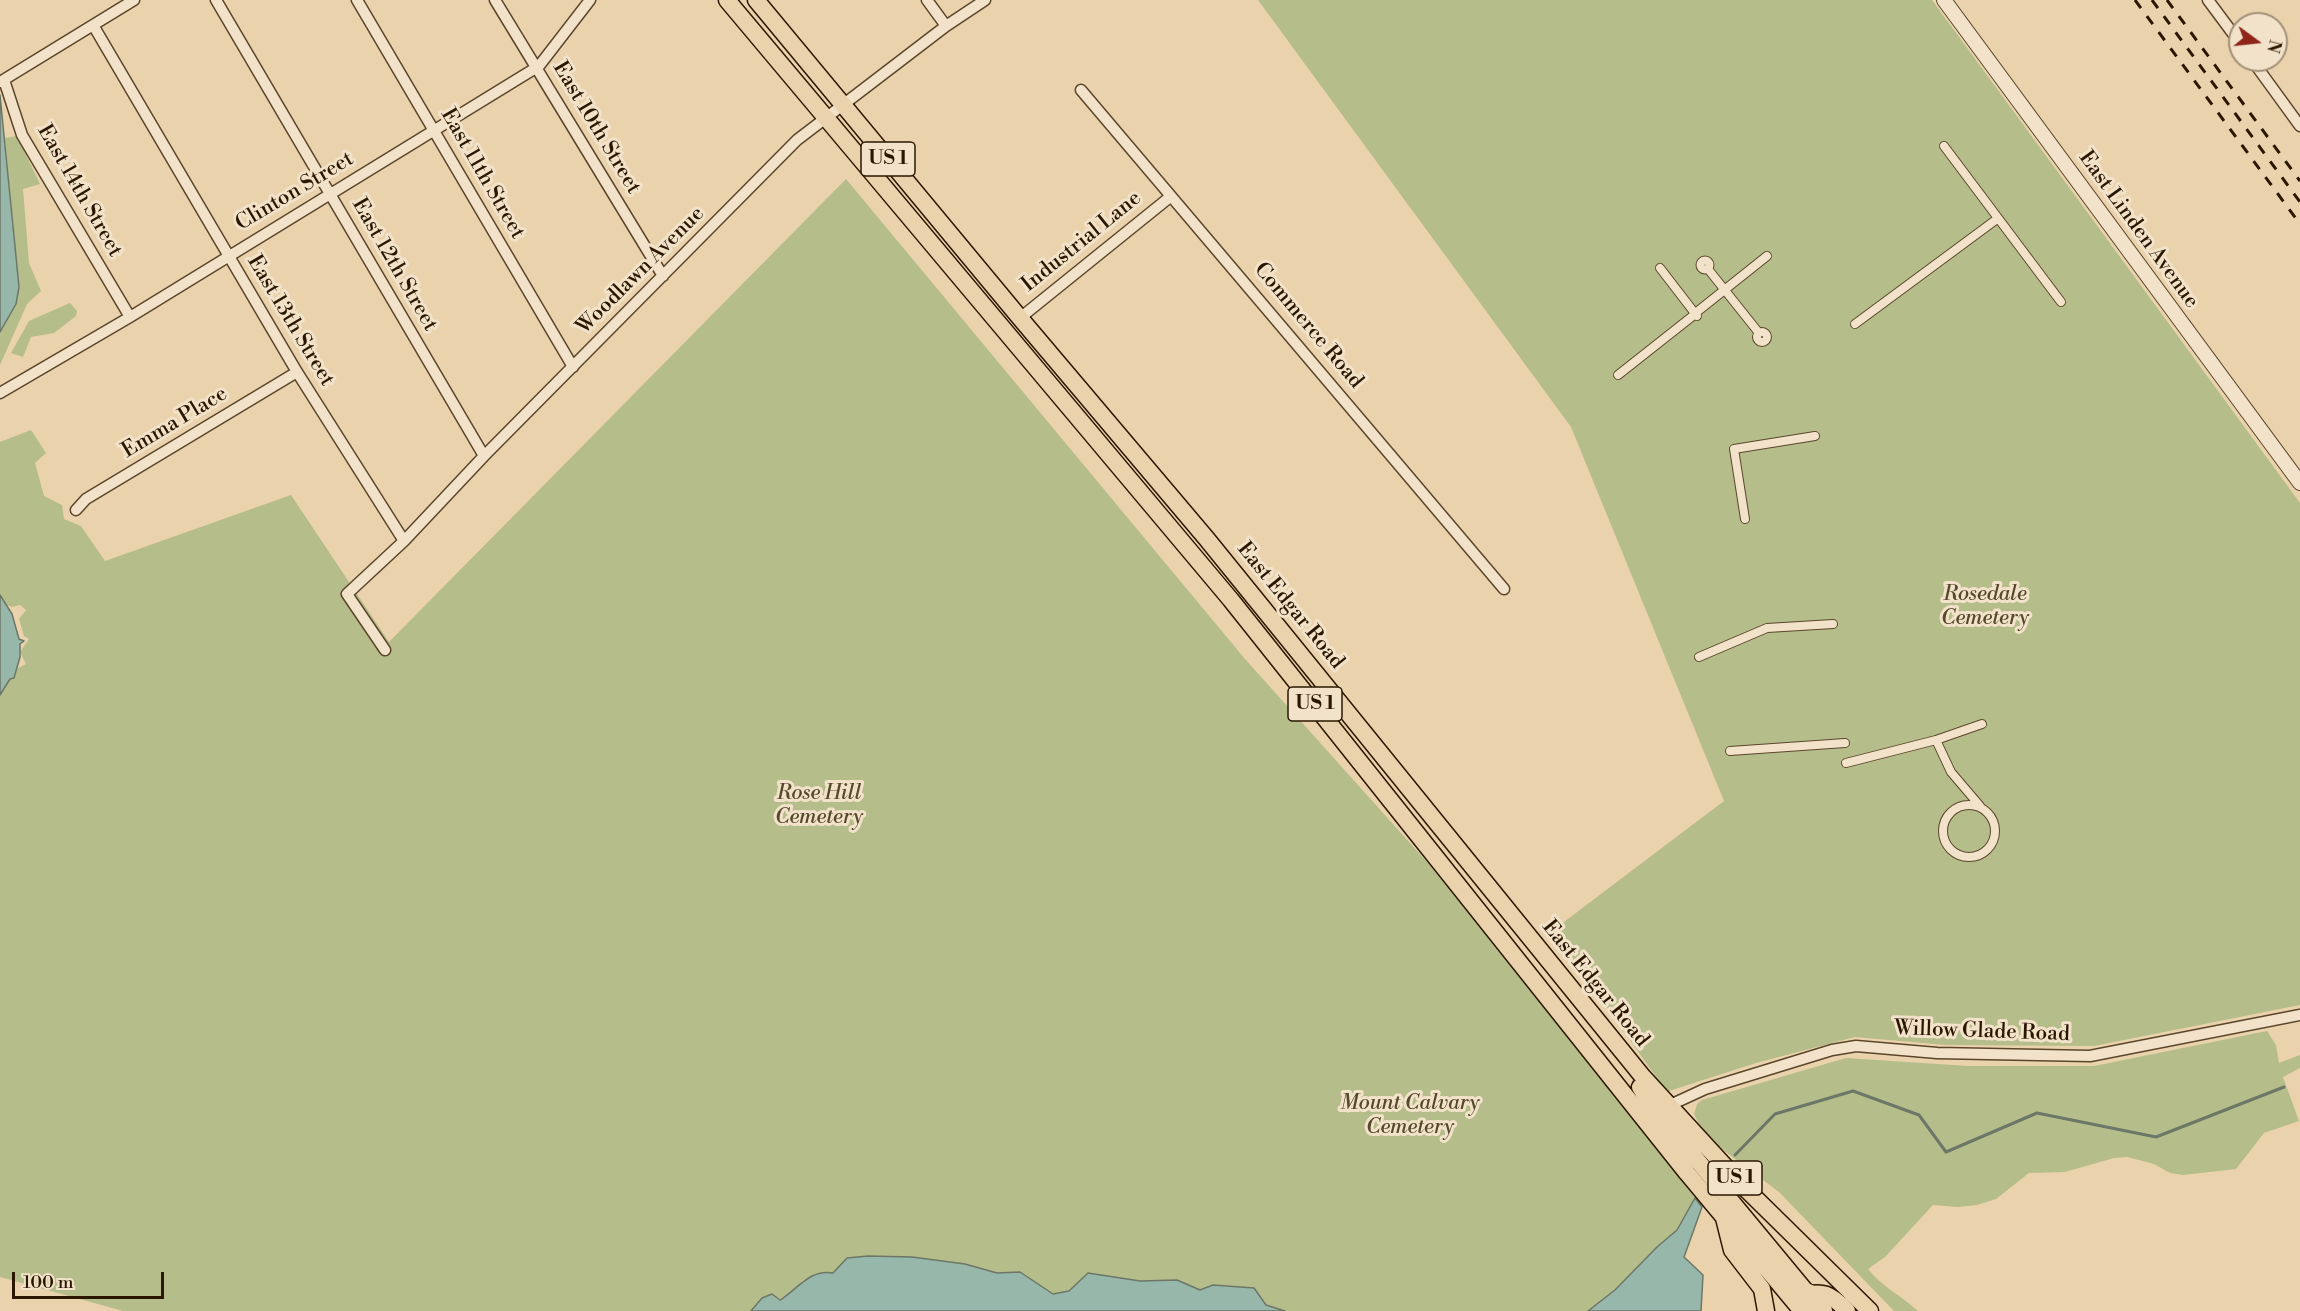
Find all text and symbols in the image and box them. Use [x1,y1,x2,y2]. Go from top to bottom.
north arrow [2228,12,2288,72]
text: N [2262,37,2285,55]
street label: East 10th Street [547,57,645,199]
street label: East 11th Street [434,104,530,244]
street label: East 14th Street [31,120,127,262]
road number: US 1 [861,142,915,176]
street label: East Linden Avenue [2072,146,2204,314]
street label: Clinton Street [232,147,358,237]
street label: Industrial Lane [1017,186,1147,298]
street label: East 12th Street [346,194,442,336]
street label: Woodlawn Avenue [572,202,710,340]
street label: East 13th Street [241,251,339,391]
street label: Commerce Road [1248,258,1368,394]
street label: Emma Place [118,382,232,464]
street label: East Edgar Road [1231,537,1349,675]
park label: Rosedale Cemetery [1941,582,2029,632]
road number: US 1 [1288,687,1342,721]
park label: Rose Hill Cemetery [775,781,863,831]
street label: East Edgar Road [1536,915,1654,1053]
street label: Willow Glade Road [1894,1016,2070,1048]
park label: Mount Calvary Cemetery [1340,1091,1480,1141]
road number: US 1 [1708,1161,1762,1195]
scale bar [15,1260,166,1298]
text: 100 m [23,1271,74,1294]

